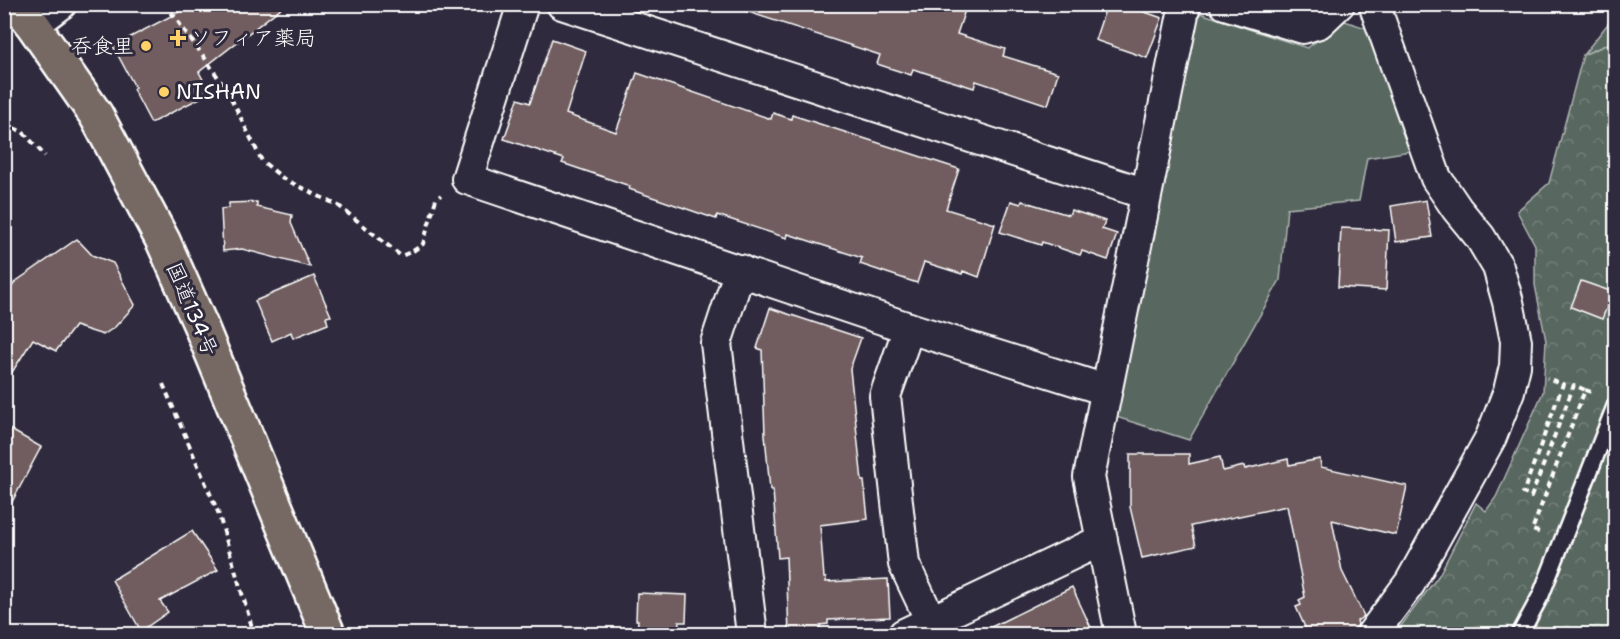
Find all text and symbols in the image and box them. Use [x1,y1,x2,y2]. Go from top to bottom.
place label: ソフィア薬局 [190,24,316,52]
marker: ソフィア薬局 [171,31,185,45]
place label: 呑食里 [71,32,134,60]
marker: 呑食里 [139,39,153,53]
place label: NISHAN [176,78,261,106]
marker: NISHAN [157,85,171,99]
street label: 国道134号 [160,258,224,360]

